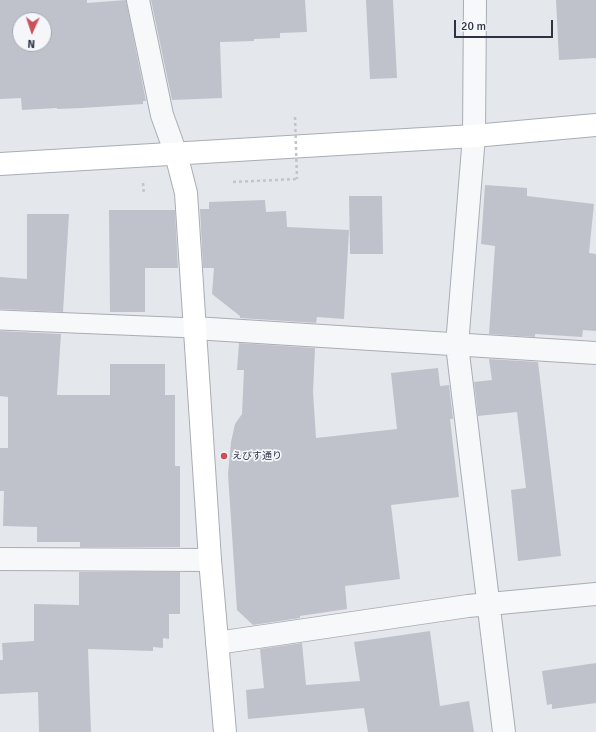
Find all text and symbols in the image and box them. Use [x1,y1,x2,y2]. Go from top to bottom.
north arrow [12,12,52,52]
scale bar [456,12,555,38]
text: 20 m [461,19,486,34]
text: N [27,37,36,50]
place label: えびす通り [232,450,282,462]
marker: えびす通り [219,451,229,461]

